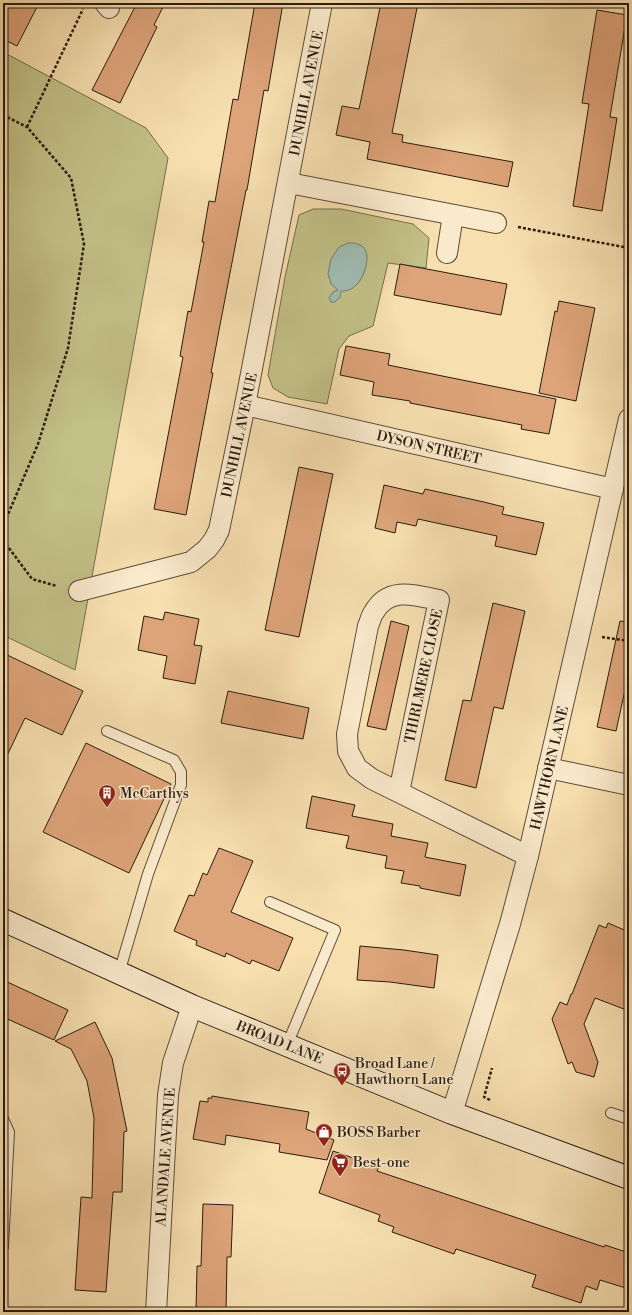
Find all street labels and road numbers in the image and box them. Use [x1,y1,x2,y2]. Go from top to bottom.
street label: DUNHILL AVENUE [286,29,328,157]
street label: DUNHILL AVENUE [218,371,262,499]
street label: DYSON STREET [375,427,483,469]
street label: THIRLMERE CLOSE [401,607,447,745]
street label: HAWTHORN LANE [527,704,573,832]
street label: BROAD LANE [232,1017,326,1069]
street label: ALANDALE AVENUE [152,1087,180,1228]

